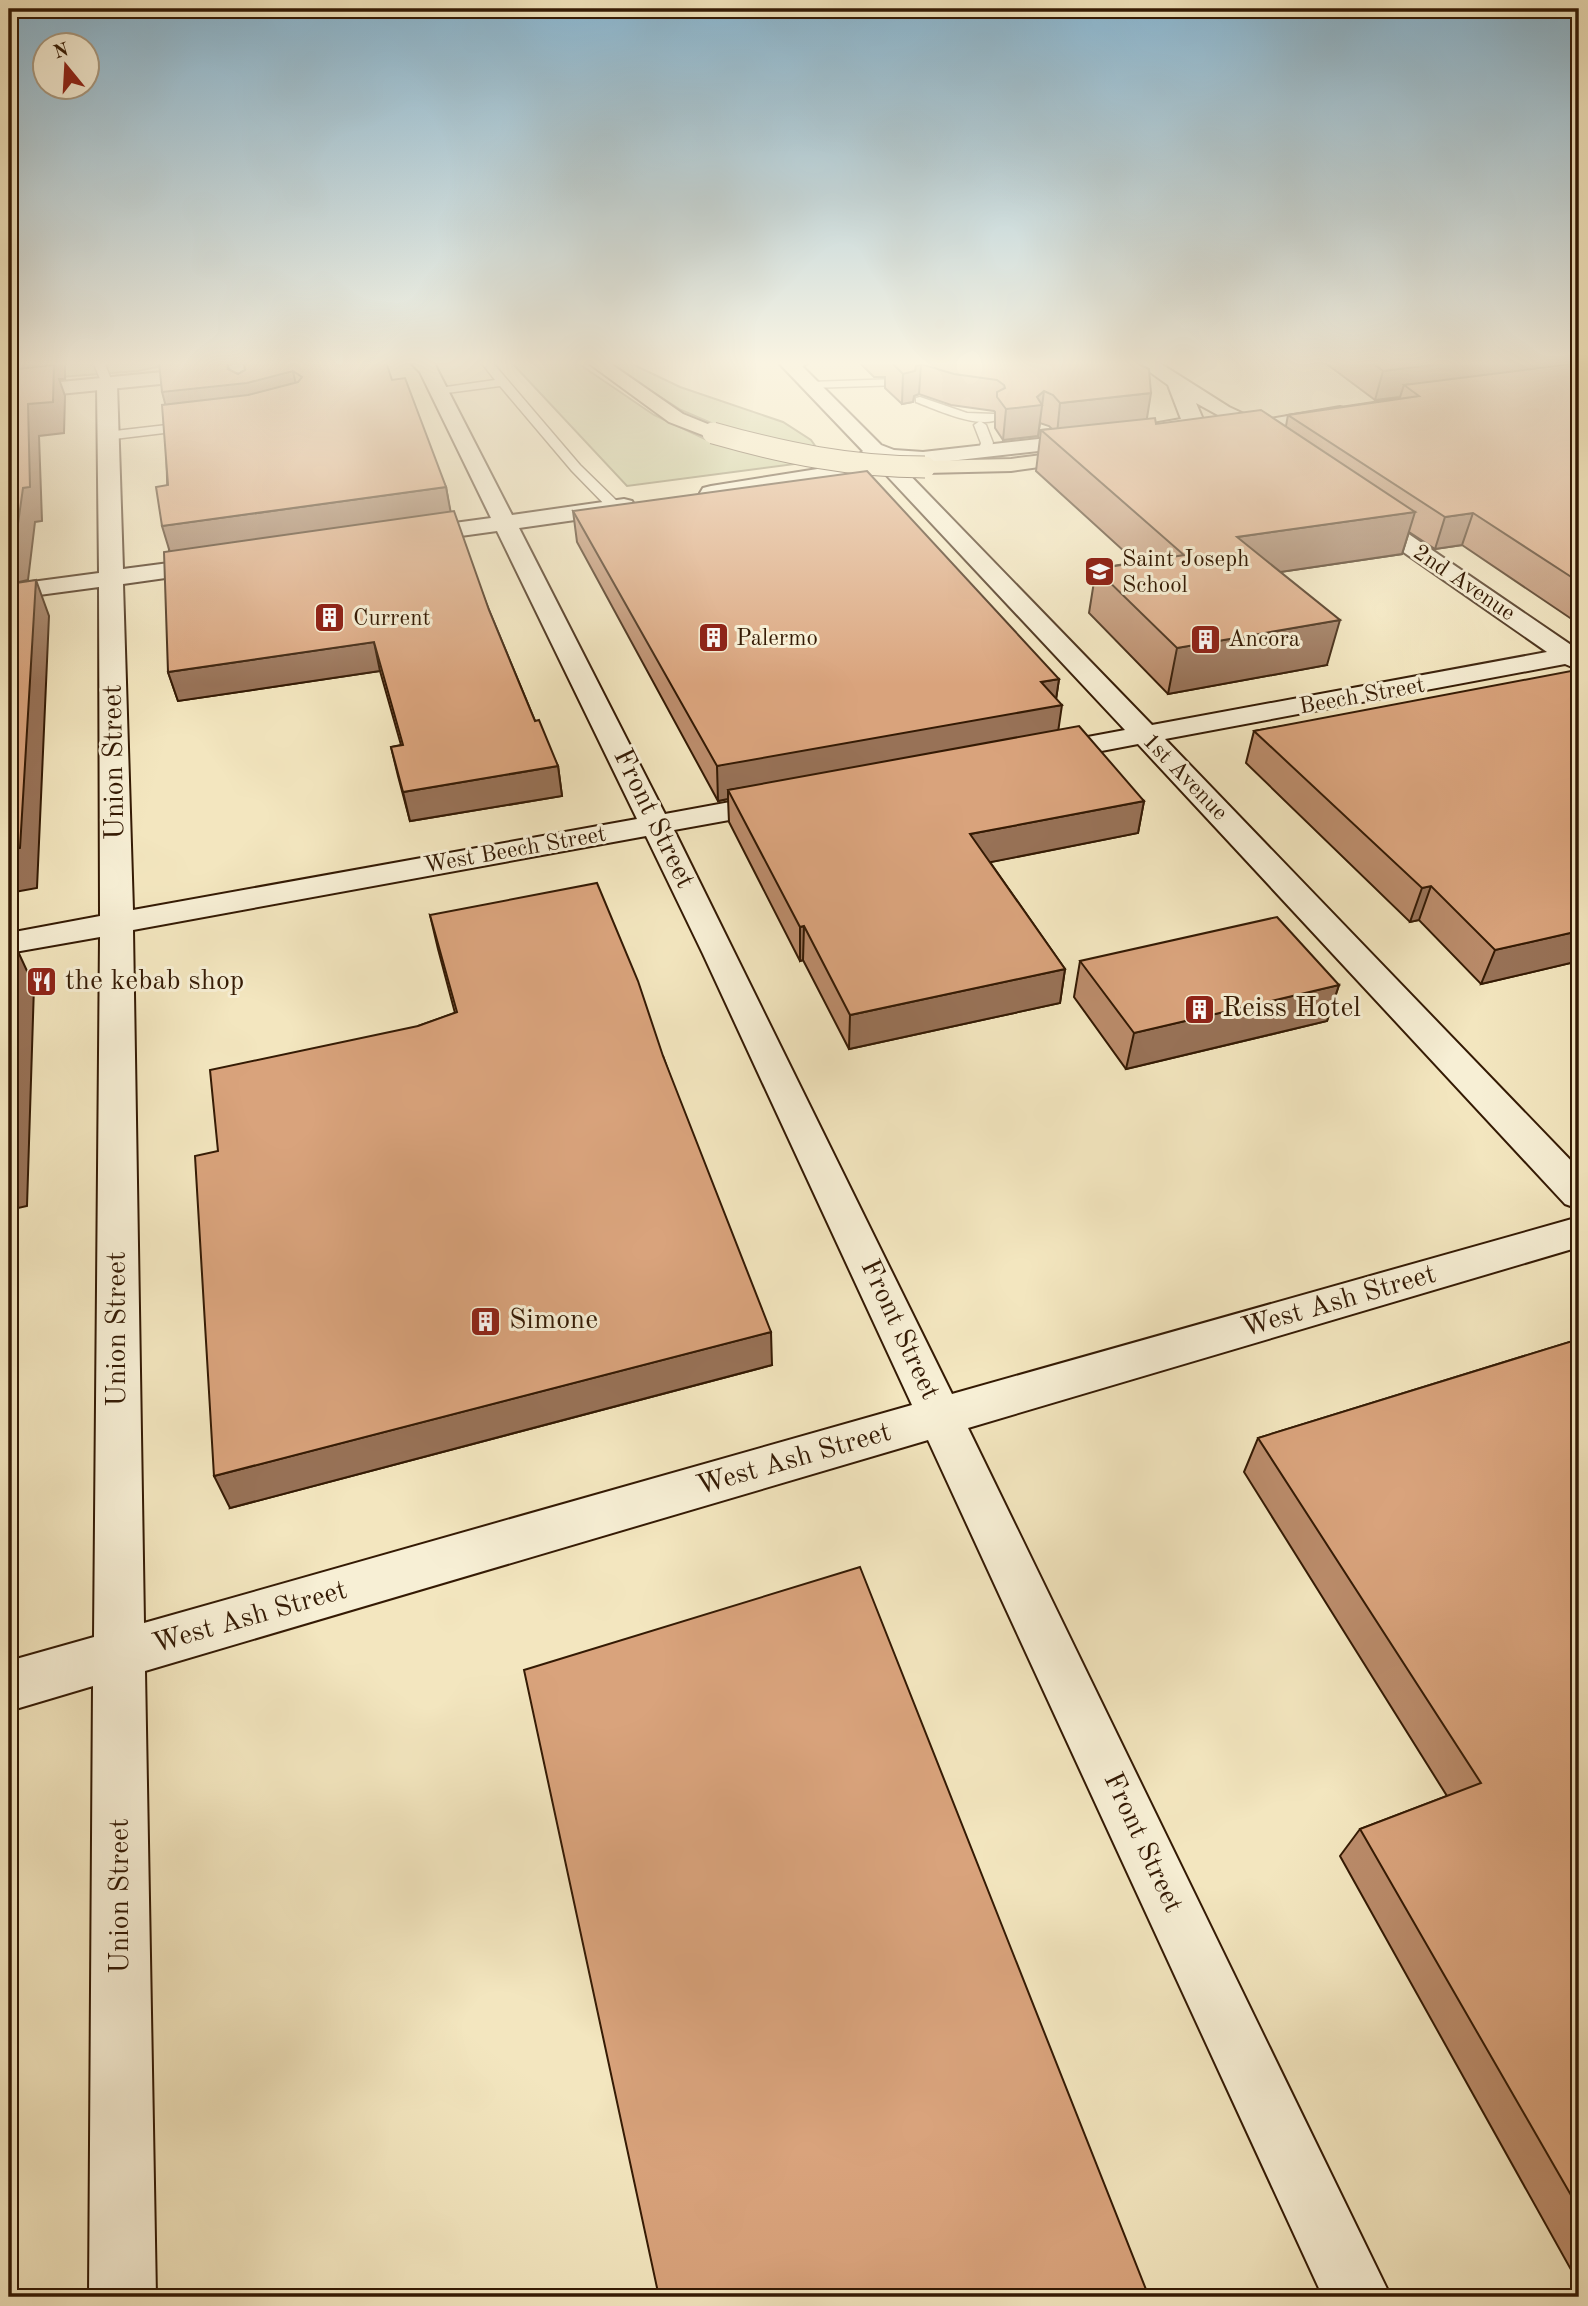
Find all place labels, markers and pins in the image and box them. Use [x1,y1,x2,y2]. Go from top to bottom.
place label: Saint Joseph School [1122,548,1250,597]
school or university icon: Saint Joseph School [1082,555,1116,589]
building icon: Current [313,601,347,635]
place label: Current [353,607,431,630]
building icon: Palermo [696,621,730,655]
building icon: Ancora [1188,622,1222,656]
place label: Palermo [736,627,818,650]
place label: Ancora [1228,628,1300,651]
restaurant icon: the kebab shop [25,965,59,999]
place label: the kebab shop [65,968,244,996]
building icon: Reiss Hotel [1182,992,1216,1026]
place label: Reiss Hotel [1222,995,1361,1023]
building icon: Simone [469,1304,503,1338]
place label: Simone [509,1307,598,1335]

